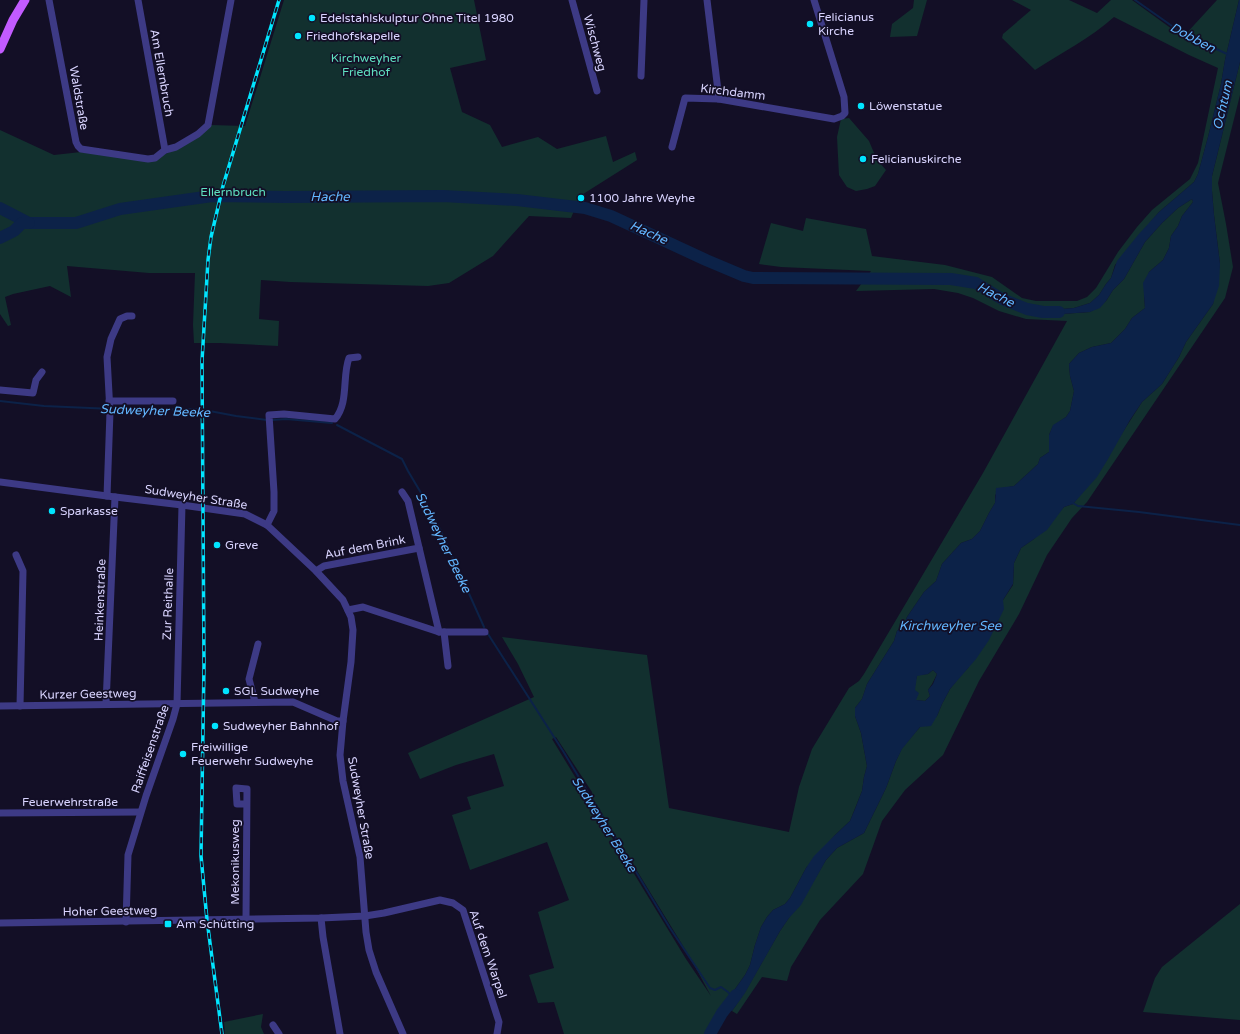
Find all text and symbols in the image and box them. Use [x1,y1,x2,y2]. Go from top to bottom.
place label: Felicianus Kirche [818,10,874,38]
place label: Edelstahlskulptur Ohne Titel 1980 [320,11,514,25]
marker: Edelstahlskulptur Ohne Titel 1980 [307,13,317,23]
street label: Wischweg [581,13,609,73]
marker: Felicianus Kirche [805,19,815,29]
water label: Dobben [1167,19,1219,57]
street label: Am Ellernbruch [147,28,177,118]
place label: Friedhofskapelle [306,29,400,43]
marker: Friedhofskapelle [293,31,303,41]
park label: Kirchweyher Friedhof [331,51,402,79]
street label: Waldstraße [66,65,92,131]
water label: Ochtum [1210,78,1237,131]
street label: Kirchdamm [700,81,766,103]
place label: Löwenstatue [869,99,942,113]
marker: Löwenstatue [856,101,866,111]
place label: Felicianuskirche [871,152,962,166]
marker: Felicianuskirche [858,154,868,164]
park label: Ellernbruch [200,185,266,199]
water label: Hache [310,189,350,205]
place label: 1100 Jahre Weyhe [589,191,695,205]
marker: 1100 Jahre Weyhe [576,193,586,203]
water label: Hache [627,218,670,248]
water label: Hache [974,279,1017,311]
water label: Sudweyher Beeke [100,401,211,421]
street label: Sudweyher Straße [144,482,249,512]
water label: Sudweyher Beeke [412,489,475,596]
place label: Sparkasse [60,504,118,518]
marker: Sparkasse [47,506,57,516]
street label: Auf dem Brink [323,532,407,562]
place label: Greve [225,538,259,552]
marker: Greve [212,540,222,550]
street label: Heinkenstraße [92,558,108,641]
street label: Zur Reithalle [160,567,176,640]
water label: Kirchweyher See [899,618,1002,634]
place label: SGL Sudweyhe [234,684,320,698]
street label: Kurzer Geestweg [39,686,137,702]
marker: SGL Sudweyhe [221,686,231,696]
street label: Raiffeisenstraße [128,703,172,795]
place label: Sudweyher Bahnhof [223,719,339,733]
marker: Sudweyher Bahnhof [210,721,220,731]
place label: Freiwillige Feuerwehr Sudweyhe [191,740,314,768]
marker: Freiwillige Feuerwehr Sudweyhe [178,749,188,759]
street label: Sudweyher Straße [345,756,377,860]
water label: Sudweyher Beeke [568,774,640,876]
street label: Feuerwehrstraße [22,795,118,809]
street label: Mekonikusweg [228,819,242,905]
street label: Hoher Geestweg [63,903,157,919]
street label: Auf dem Warpel [466,908,510,1000]
place label: Am Schütting [176,917,254,931]
marker: Am Schütting [163,919,173,929]

